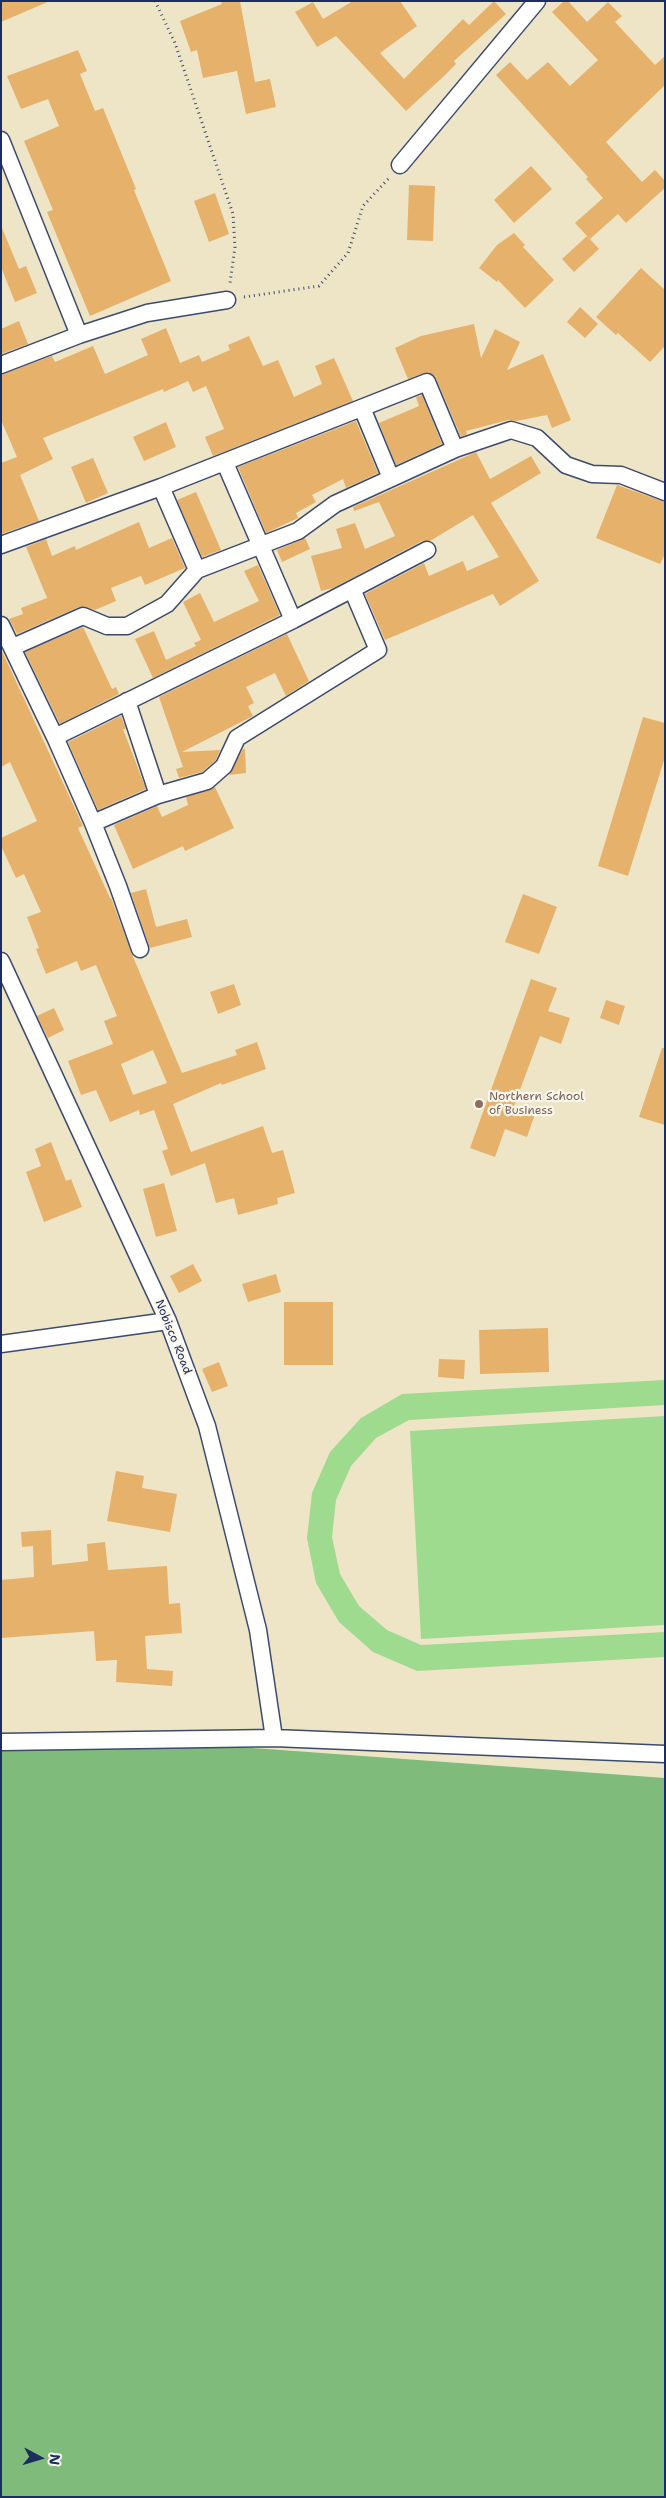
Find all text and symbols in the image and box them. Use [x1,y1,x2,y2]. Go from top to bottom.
place label: Northern School of Business [489,1090,584,1118]
marker: Northern School of Business [473,1098,485,1110]
street label: Nobisco Road [151,1298,195,1376]
north arrow [15,2433,65,2483]
text: N [45,2453,64,2466]

